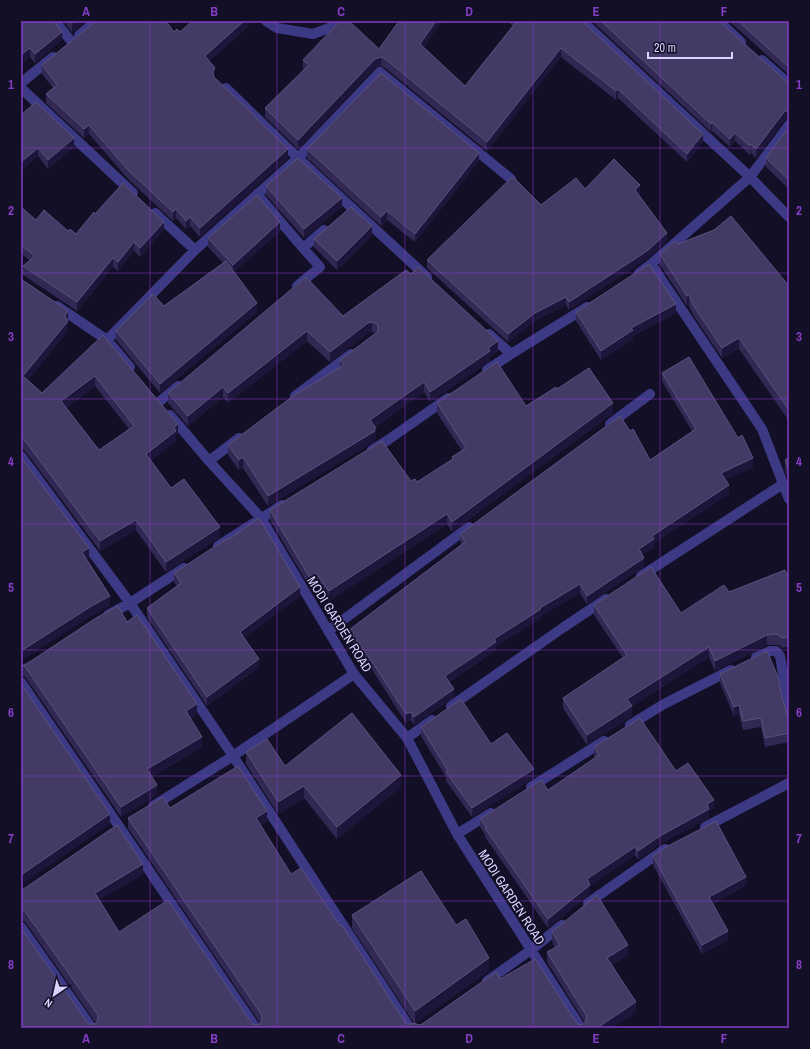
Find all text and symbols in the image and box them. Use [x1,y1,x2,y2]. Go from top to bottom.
text: A [82,3,90,20]
text: B [210,3,218,20]
text: C [337,3,345,20]
text: D [465,3,473,20]
text: E [592,3,600,20]
text: F [721,3,728,20]
scale bar [648,34,732,60]
text: 20 m [654,40,676,56]
text: 1 [8,76,14,93]
text: 1 [796,76,802,93]
text: 2 [8,202,14,219]
text: 2 [796,202,802,219]
text: 3 [8,328,14,345]
text: 3 [796,328,802,345]
text: 4 [8,453,14,470]
text: 4 [796,453,802,470]
street label: MODI GARDEN ROAD [303,573,376,676]
text: 5 [8,579,14,596]
text: 5 [796,579,802,596]
text: 6 [8,704,14,721]
text: 6 [796,704,802,721]
text: 7 [8,830,14,847]
text: 7 [796,830,802,847]
street label: MODI GARDEN ROAD [474,846,549,948]
text: 8 [8,956,14,973]
text: 8 [796,956,802,973]
north arrow [34,975,74,1015]
text: N [42,996,55,1011]
text: A [82,1030,90,1047]
text: B [210,1030,218,1047]
text: C [337,1030,345,1047]
text: D [465,1030,473,1047]
text: E [592,1030,600,1047]
text: F [721,1030,728,1047]

